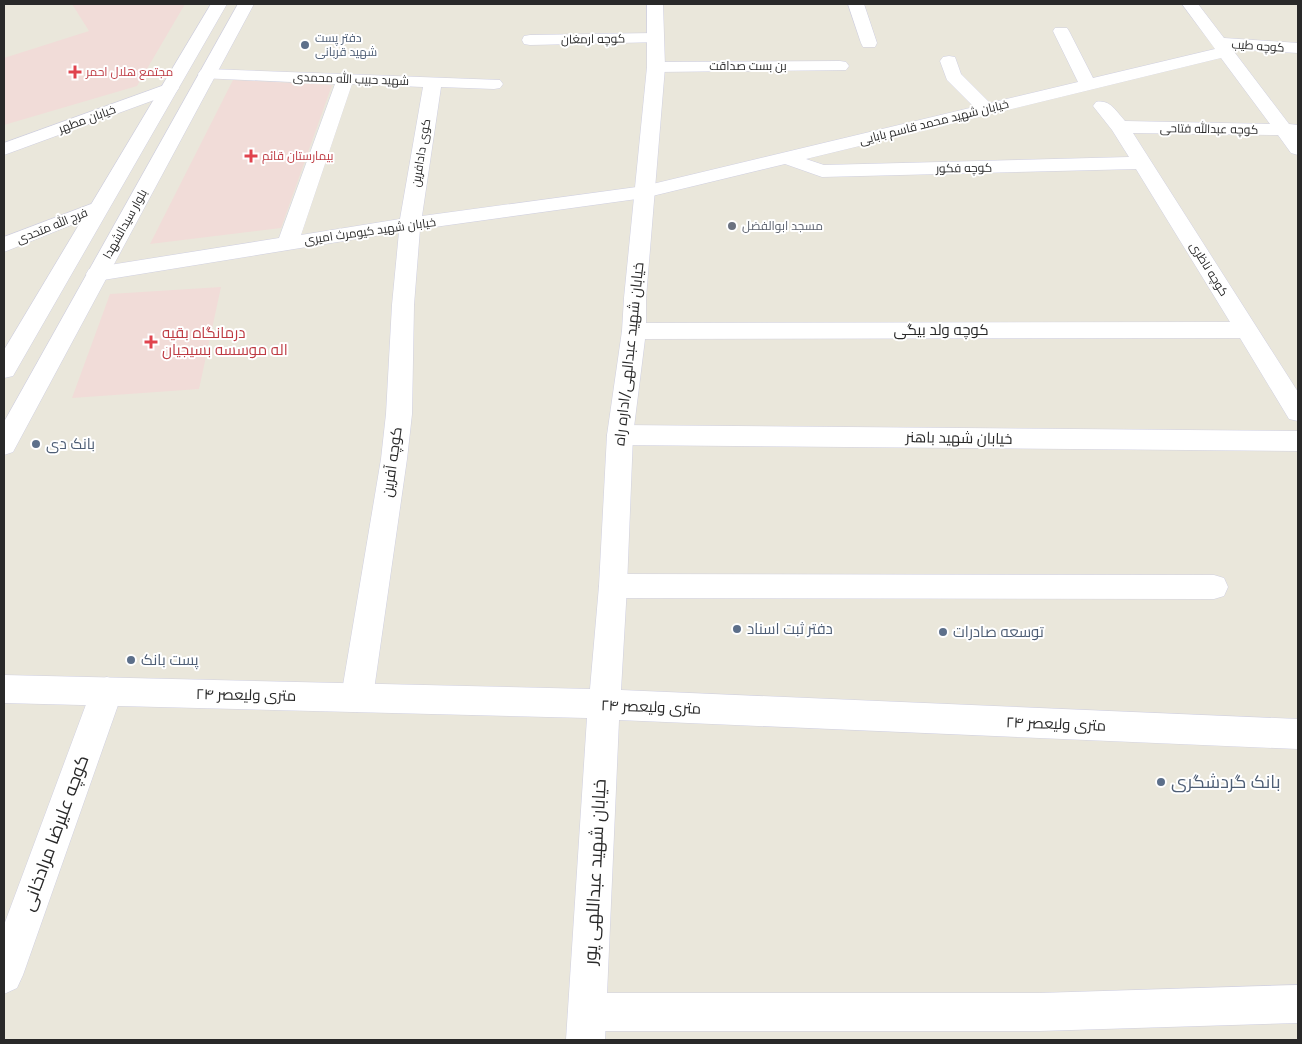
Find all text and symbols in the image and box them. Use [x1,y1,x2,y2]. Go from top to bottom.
place label: دفتر پست شهید قربانی [315,31,377,59]
street label: کوچه ارمغان [561,31,625,49]
street label: کوچه طیب [1231,37,1285,57]
marker: دفتر پست شهید قربانی [299,39,311,51]
street label: بن بست صداقت [709,59,787,73]
marker: مجتمع هلال احمر [68,65,82,79]
place label: مجتمع هلال احمر [85,65,173,80]
street label: شهید حبیب‌ الله محمدی [293,69,409,88]
street label: خیابان شهید محمد قاسم بابایی [858,97,1010,148]
street label: خیابان مطهر [56,102,117,136]
street label: کوی دادافرین [409,118,433,188]
street label: کوچه عبدالله فتاحی [1160,120,1258,139]
marker: بیمارستان قائم [244,149,258,163]
place label: بیمارستان قائم [262,149,333,164]
street label: کوچه فکور [935,161,992,178]
street label: بلوار سیدالشهدا [100,187,150,261]
street label: فرج الله متحدی [14,204,90,248]
street label: خیابان شهید کیومرث امیری [303,215,437,247]
place label: مسجد ابوالفضل [742,219,823,233]
marker: مسجد ابوالفضل [726,220,738,232]
street label: کوچه ناظری [1185,239,1231,300]
street label: خیابان شهید عبدالهی/اداره راه [610,261,649,447]
street label: کوچه ولد بیگی [893,321,989,340]
place label: درمانگاه بقیه اله موسسه بسیجیان [162,324,288,360]
marker: درمانگاه بقیه اله موسسه بسیجیان [144,335,158,349]
street label: کوچه آفرین [378,426,407,498]
street label: خیابان شهید باهنر [904,428,1013,449]
place label: بانک دی [46,435,95,454]
marker: بانک دی [30,438,42,450]
place label: دفتر ثبت اسناد [747,620,833,638]
marker: دفتر ثبت اسناد [731,623,743,635]
place label: توسعه صادرات [953,623,1044,641]
marker: توسعه صادرات [937,626,949,638]
place label: پست بانک [141,651,199,670]
marker: پست بانک [125,654,137,666]
street label: ۲۴ متری ولیعصر [196,685,296,706]
street label: ۲۴ متری ولیعصر [601,696,701,719]
street label: ۲۴ متری ولیعصر [1006,713,1106,736]
street label: کوچه علیرضا مرادخانی [17,752,94,914]
place label: بانک گردشگری [1171,771,1280,793]
marker: بانک گردشگری [1155,776,1167,788]
street label: خیابان شهید عبداللهی پور [579,778,612,967]

